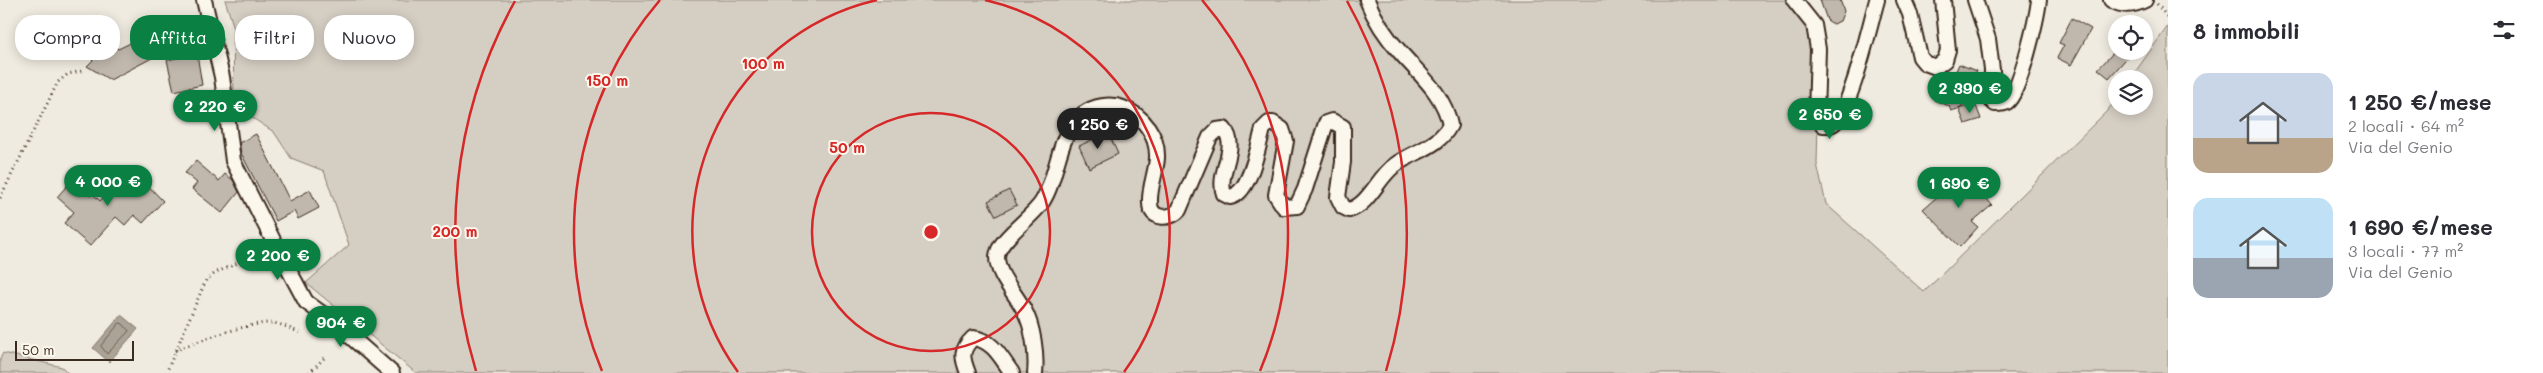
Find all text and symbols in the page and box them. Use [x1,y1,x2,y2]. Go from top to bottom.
chip: Compra [15,15,120,60]
chip: Affitta [130,15,225,60]
chip: Filtri [235,15,314,60]
chip: Nuovo [324,15,414,60]
map controls [2108,15,2153,115]
button: locate [2108,15,2153,60]
icon: filters [2490,16,2518,44]
text: 8 immobili [2193,17,2300,44]
text: 100 m [741,53,785,73]
text: 150 m [586,70,628,90]
button: layers [2108,70,2153,115]
pin: 2 390 € [1924,72,2016,114]
text: 2 390 € [1939,77,2001,98]
text: 1 250 €/mese [2348,88,2492,115]
pin: 2 220 € [169,90,261,132]
icon: home [2233,93,2293,153]
text: 2 220 € [184,95,246,116]
pin: 2 650 € [1784,98,1876,140]
text: 2 650 € [1799,103,1861,124]
pin: 1 250 € [1052,108,1144,150]
text: 1 250 € [1068,113,1128,134]
text: 2 locali · 64 m² [2348,115,2464,136]
text: Via del Genio [2348,136,2452,157]
text: 50 m [829,137,865,157]
pin: 4 000 € [62,164,154,207]
pin: 1 690 € [1913,166,2005,209]
text: 4 000 € [75,170,141,191]
text: 1 690 € [1928,172,1990,193]
text: 1 690 €/mese [2348,213,2493,240]
icon: home [2233,218,2293,278]
text: 200 m [433,221,478,241]
centre of rings [922,223,940,241]
pin: 2 200 € [232,238,324,281]
text: 3 locali · 77 m² [2348,240,2463,261]
text: 2 200 € [247,244,309,265]
text: Via del Genio [2348,261,2452,282]
pin: 904 € [306,306,376,348]
text: 904 € [317,311,365,332]
scale bar [15,338,134,361]
text: 50 m [22,340,54,359]

